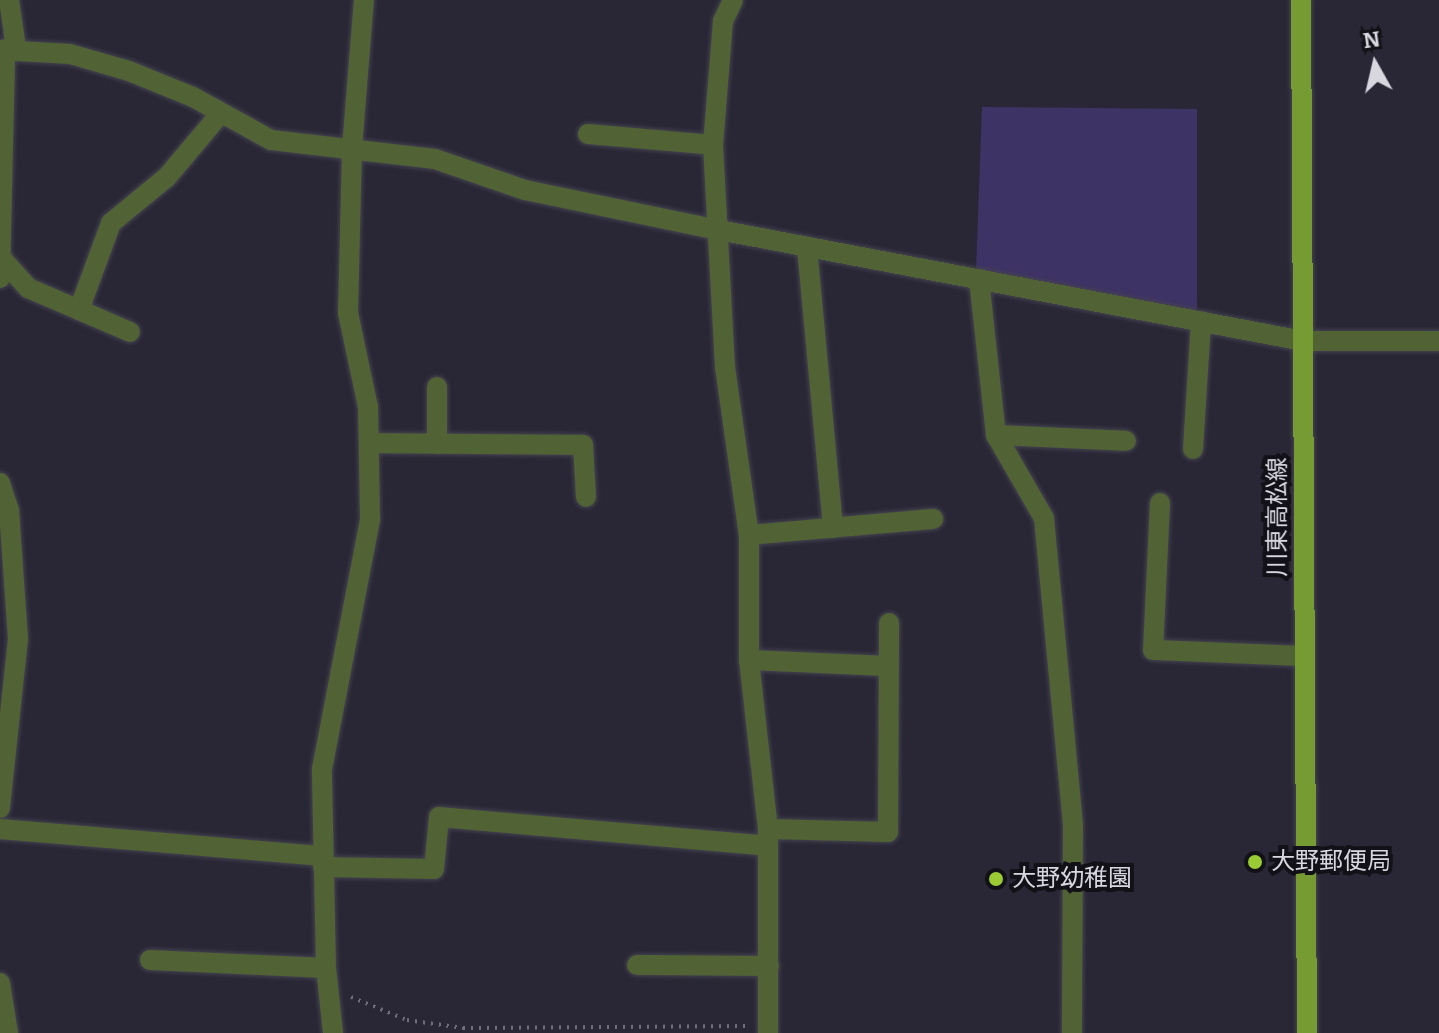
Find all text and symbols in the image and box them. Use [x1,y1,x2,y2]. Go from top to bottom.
north arrow [1335,24,1415,104]
text: N [1361,25,1382,54]
street label: 川東高松線 [1264,457,1292,577]
place label: 大野郵便局 [1271,848,1391,876]
marker: 大野郵便局 [1246,853,1264,871]
place label: 大野幼稚園 [1012,865,1132,893]
marker: 大野幼稚園 [987,870,1005,888]

